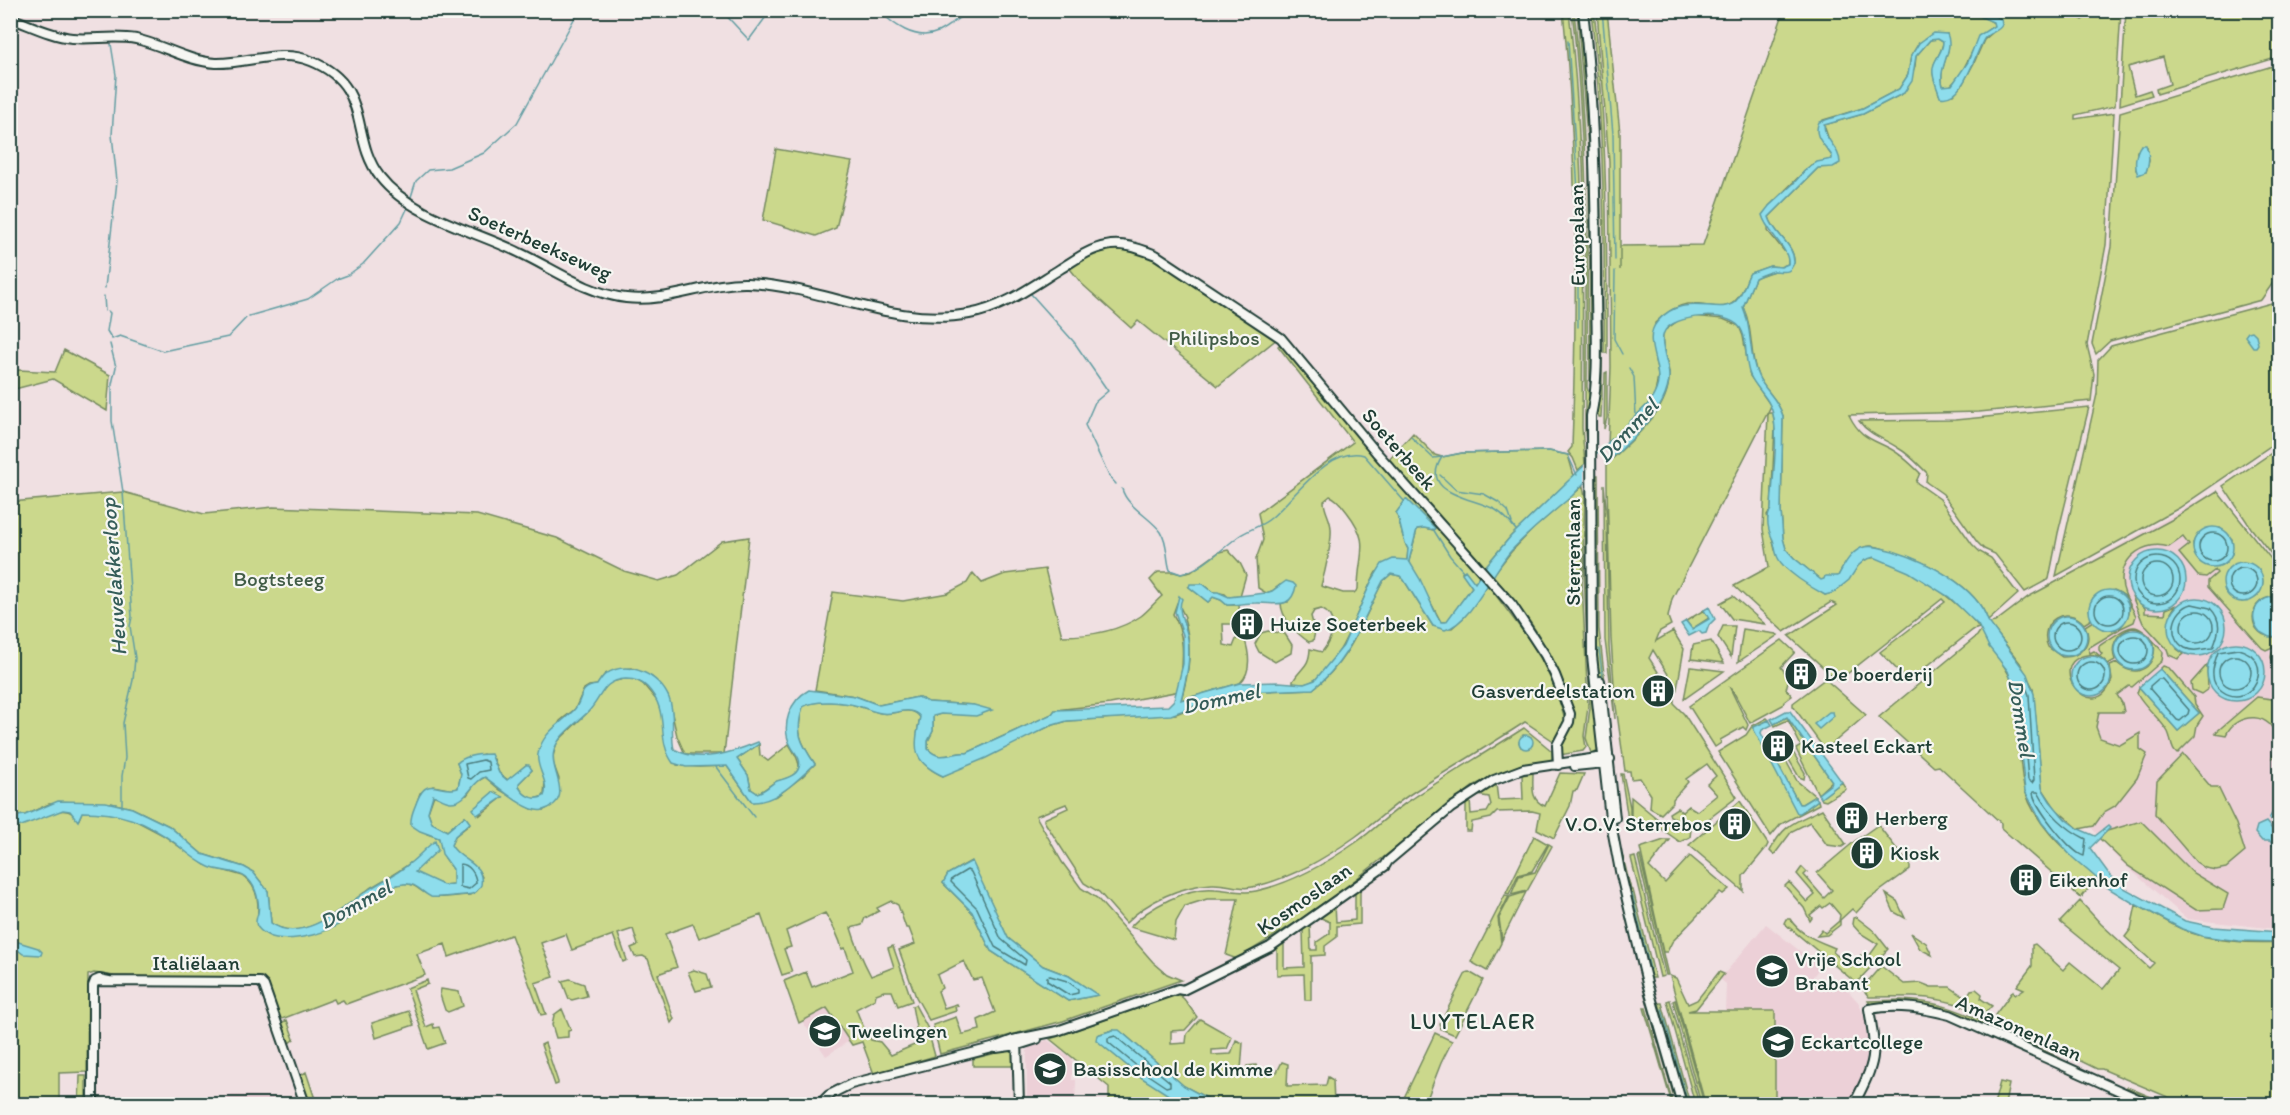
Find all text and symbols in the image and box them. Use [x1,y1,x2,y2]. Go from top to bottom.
street label: Europalaan [1563,183,1590,286]
street label: Soeterbeekseweg [464,200,616,286]
park label: Philipsbos [1168,325,1260,350]
water label: Dommel [1591,391,1665,468]
street label: Soeterbeek [1357,403,1442,495]
water label: Heuvelakkerloop [94,496,132,657]
street label: Sterrenlaan [1560,498,1585,606]
park label: Bogtsteeg [233,566,325,591]
building icon: Huize Soeterbeek [1229,606,1265,642]
place label: Huize Soeterbeek [1270,611,1427,636]
building icon: De boerderij [1783,656,1819,692]
place label: De boerderij [1824,661,1933,686]
building icon: Gasverdeelstation [1640,673,1676,709]
water label: Dommel [1180,677,1264,720]
water label: Dommel [2002,677,2041,761]
place label: Gasverdeelstation [1471,678,1635,703]
building icon: Kasteel Eckart [1760,728,1796,764]
place label: Kasteel Eckart [1801,733,1933,758]
building icon: Herberg [1834,800,1870,836]
place label: Herberg [1875,805,1948,830]
building icon: V.O.V. Sterrebos [1717,806,1753,842]
place label: V.O.V. Sterrebos [1565,811,1712,836]
building icon: Kiosk [1849,835,1885,871]
place label: Kiosk [1890,840,1940,865]
street label: Kosmoslaan [1252,857,1356,940]
building icon: Eikenhof [2008,862,2044,898]
place label: Eikenhof [2049,867,2128,892]
water label: Dommel [314,873,398,935]
place label: Vrije School Brabant [1795,946,1901,995]
street label: Italiëlaan [152,950,240,975]
school or university icon: Vrije School Brabant [1754,953,1790,989]
street label: Amazonenlaan [1952,989,2086,1067]
district label: LUYTELAER [1410,1008,1536,1035]
school or university icon: Tweelingen [807,1013,843,1049]
place label: Tweelingen [848,1018,947,1043]
school or university icon: Eckartcollege [1760,1024,1796,1060]
place label: Eckartcollege [1801,1029,1923,1054]
school or university icon: Basisschool de Kimme [1032,1051,1068,1087]
place label: Basisschool de Kimme [1073,1056,1273,1081]

